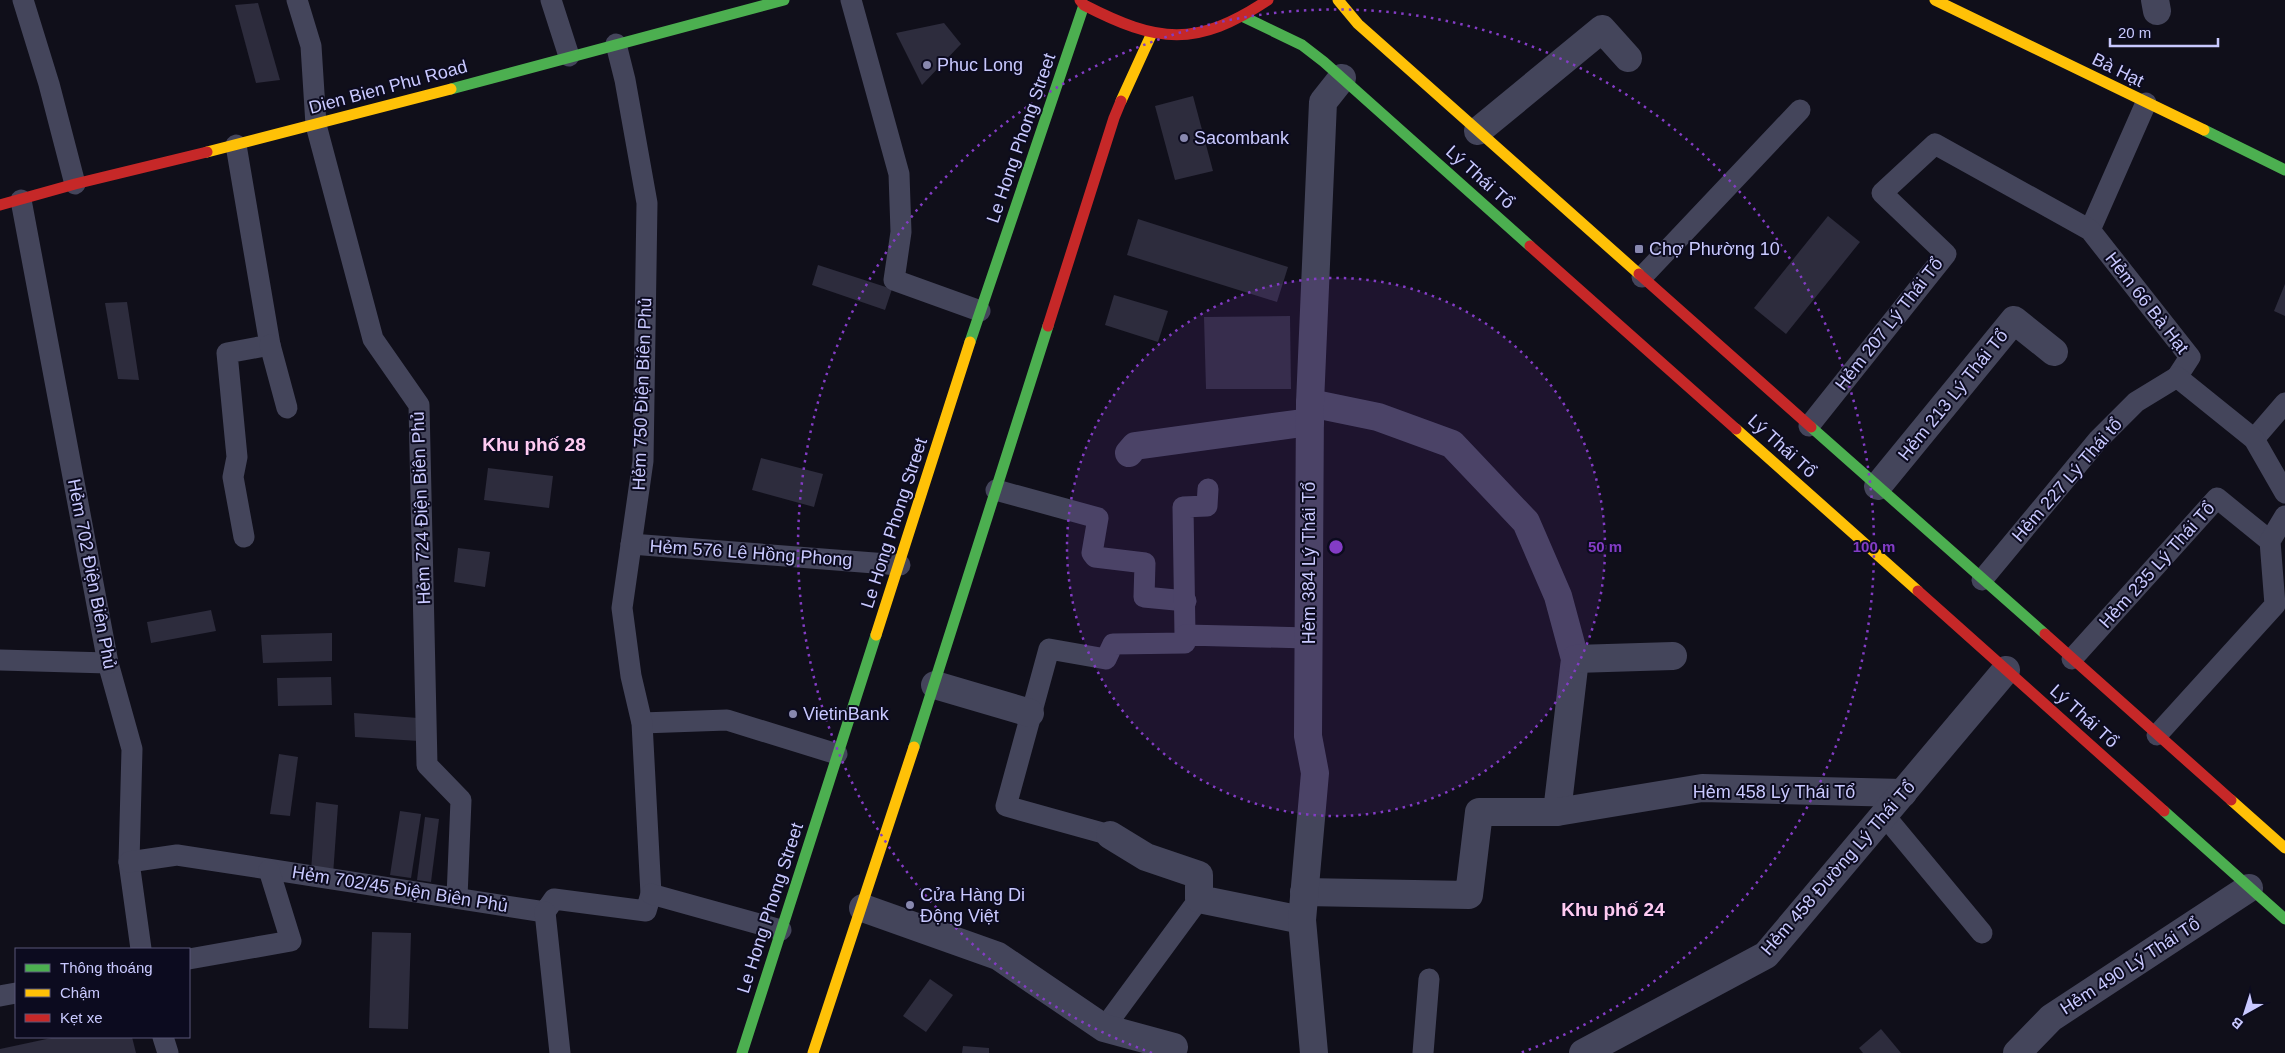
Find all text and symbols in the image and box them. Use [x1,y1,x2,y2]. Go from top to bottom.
scale bar [2110,15,2218,47]
text: 20 m [2118,24,2151,41]
street label: Bà Hạt [2089,49,2147,91]
street label: Le Hong Phong Street [983,51,1059,225]
place label: Phuc Long [937,55,1023,75]
street label: Dien Bien Phu Road [307,56,469,118]
marker: Phuc Long [921,59,933,71]
place label: Sacombank [1194,128,1290,148]
marker: Sacombank [1178,132,1190,144]
street label: Lý Thái Tổ [1442,141,1518,213]
place label: Chợ Phường 10 [1649,239,1780,259]
marker: Chợ Phường 10 [1633,243,1645,255]
street label: Hẻm 66 Bà Hạt [2101,248,2193,358]
street label: Hẻm 207 Lý Thái Tổ [1831,254,1947,394]
street label: Hẻm 750 Điện Biên Phủ [629,297,655,491]
street label: Hẻm 213 Lý Thái Tổ [1894,326,2012,464]
street label: Lý Thái Tổ [1744,410,1820,482]
street label: Hẻm 724 Điện Biên Phủ [408,411,434,605]
street label: Hẻm 227 Lý Thái tổ [2008,414,2126,546]
district label: Khu phố 28 [482,434,586,455]
street label: Le Hong Phong Street [857,435,931,611]
street label: Hẻm 702 Điện Biên Phủ [64,477,120,671]
street label: Hẻm 384 Lý Thái Tổ [1299,482,1319,644]
street label: Hẻm 235 Lý Thái Tổ [2095,498,2219,632]
street label: Hẻm 576 Lê Hồng Phong [649,536,853,570]
centre of rings [1327,538,1345,556]
text: 50 m [1588,538,1622,555]
text: 100 m [1853,538,1895,555]
street label: Lý Thái Tổ [2046,680,2122,752]
place label: VietinBank [803,704,890,724]
marker: VietinBank [787,708,799,720]
street label: Hẻm 458 Đường Lý Thái Tổ [1757,777,1919,959]
street label: Hẻm 458 Lý Thái Tổ [1693,782,1855,802]
street label: Le Hong Phong Street [733,820,807,996]
street label: Hẻm 702/45 Điện Biên Phủ [291,862,509,916]
place label: Cửa Hàng Di Động Việt [920,885,1025,926]
marker: Cửa Hàng Di Động Việt [904,899,916,911]
district label: Khu phố 24 [1561,899,1665,920]
street label: Hẻm 490 Lý Thái Tổ [2056,913,2204,1019]
legend [15,948,190,1038]
text: Thông thoáng [60,959,153,976]
text: Chậm [60,984,100,1001]
north arrow [2220,988,2270,1038]
text: Kẹt xe [60,1009,103,1026]
text: B [2228,1014,2246,1033]

